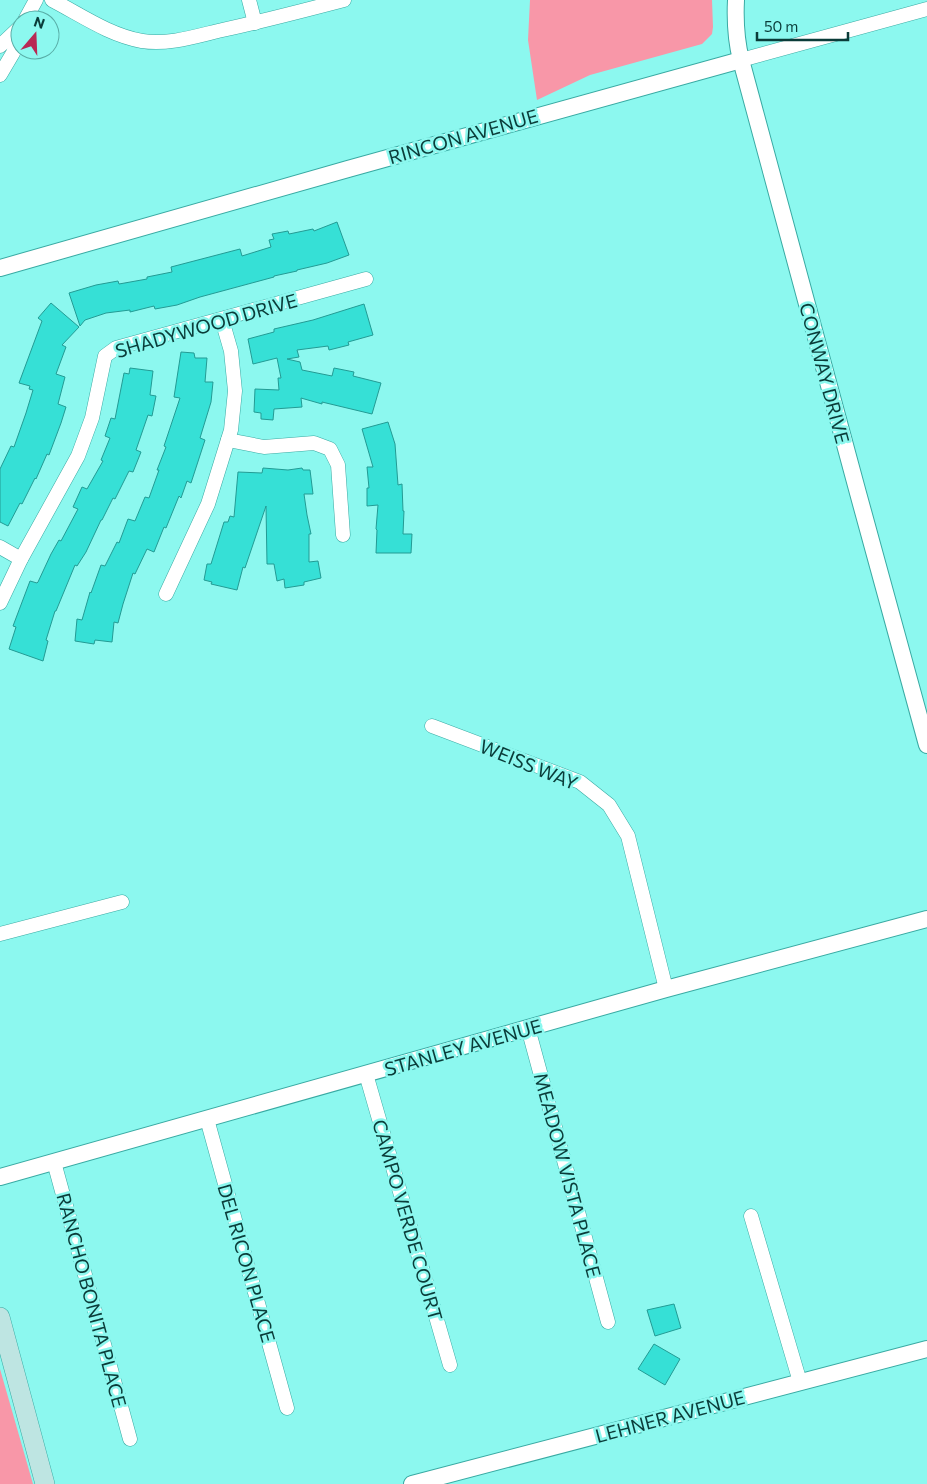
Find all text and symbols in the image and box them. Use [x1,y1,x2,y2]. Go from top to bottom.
north arrow [10,10,60,60]
scale bar [757,10,848,42]
text: N [32,12,47,32]
text: 50 m [764,17,798,35]
street label: RINCON AVENUE [386,104,540,168]
street label: SHADYWOOD DRIVE [112,288,300,362]
street label: CONWAY DRIVE [795,300,855,446]
street label: WEISS WAY [477,734,581,794]
street label: STANLEY AVENUE [382,1014,544,1080]
street label: MEADOW VISTA PLACE [530,1070,606,1280]
street label: CAMPO VERDE COURT [368,1117,448,1323]
street label: DEL RICON PLACE [213,1181,281,1345]
street label: RANCHO BONITA PLACE [52,1190,132,1410]
street label: LEHNER AVENUE [593,1385,747,1447]

